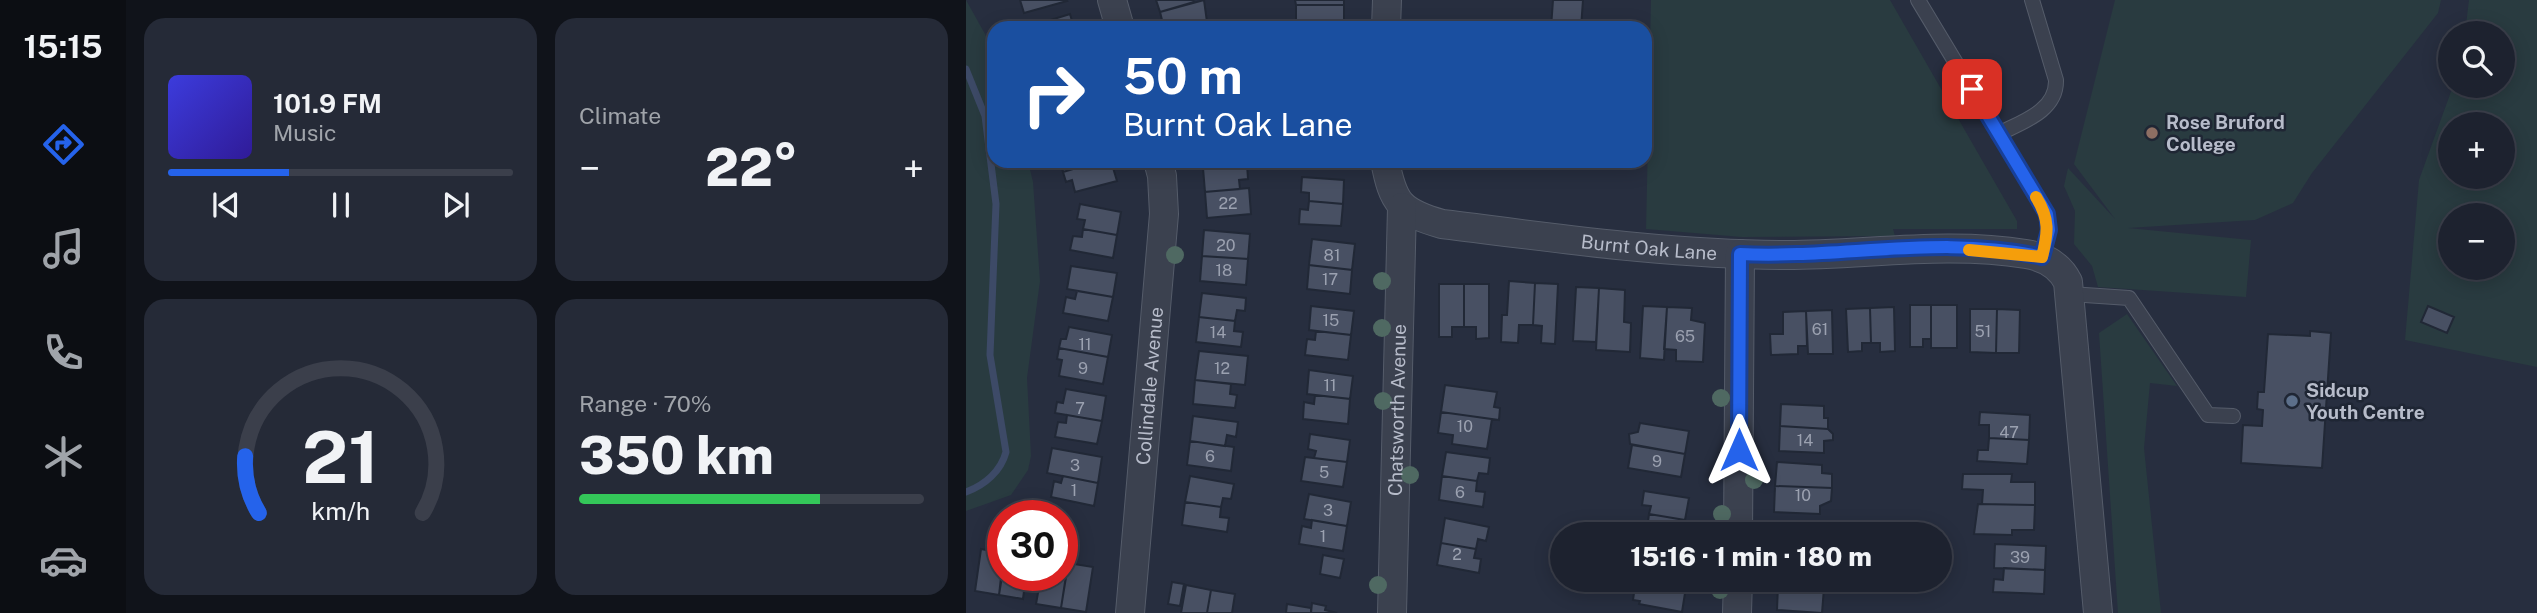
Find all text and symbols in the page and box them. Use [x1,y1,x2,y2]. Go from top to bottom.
map controls [2438,21,2515,280]
button: search [2438,21,2515,98]
text: 15:15 [23,28,103,65]
text: 50 m [1123,47,1243,105]
icon: right [1008,49,1099,140]
pin [1942,59,2002,119]
icon: arrive [1953,70,1991,108]
text: 101.9 FM [273,88,382,119]
text: Climate [579,102,661,129]
text: Burnt Oak Lane [1123,106,1353,143]
place label: Rose Bruford College [2166,111,2285,155]
button: + [2438,112,2515,189]
text: Music [273,119,337,146]
icon: directions [39,120,88,169]
marker: Rose Bruford College [2144,125,2160,141]
text: 22° [705,137,798,198]
text: − [579,146,600,191]
text: + [903,146,924,191]
icon: previous [207,186,245,224]
icon: pause [322,186,360,224]
icon: next [437,186,475,224]
house number: 22 [1218,194,1238,213]
button: − [2438,203,2515,280]
icon: music [39,224,88,273]
street label: Burnt Oak Lane [1580,230,1718,264]
house number: 20 [1216,236,1236,255]
house number: 81 [1324,246,1340,265]
house number: 18 [1216,261,1232,280]
house number: 17 [1322,270,1338,289]
street label: Collindale Avenue [1132,306,1167,466]
house number: 15 [1323,311,1339,330]
house number: 61 [1812,320,1828,339]
house number: 51 [1975,322,1991,341]
house number: 14 [1210,323,1226,342]
street label: Chatsworth Avenue [1384,324,1410,496]
house number: 65 [1675,327,1695,346]
icon: phone [39,328,88,377]
house number: 11 [1078,335,1092,354]
house number: 9 [1078,359,1088,378]
house number: 12 [1214,359,1230,378]
house number: 11 [1323,376,1337,395]
place label: Sidcup Youth Centre [2306,379,2425,423]
text: Range · 70% [579,390,712,417]
marker: Sidcup Youth Centre [2284,393,2300,409]
house number: 7 [1075,399,1085,418]
position arrow [1702,413,1776,487]
text: 21 [302,414,379,499]
house number: 10 [1457,417,1473,436]
house number: 47 [1999,423,2019,442]
text: 350 km [579,425,774,486]
house number: 14 [1797,431,1813,450]
icon: climate [39,432,88,481]
house number: 6 [1205,447,1215,466]
house number: 9 [1652,452,1662,471]
house number: 3 [1070,456,1080,475]
house number: 5 [1319,463,1329,482]
house number: 1 [1071,481,1077,500]
house number: 6 [1455,483,1465,502]
house number: 10 [1795,486,1811,505]
text: km/h [311,496,370,526]
speed limit sign: 30 [987,500,1078,591]
house number: 3 [1323,501,1333,520]
house number: 1 [1320,527,1326,546]
icon: car [39,536,88,585]
text: 15:16 · 1 min · 180 m [1630,541,1872,572]
house number: 2 [1452,545,1462,564]
house number: 39 [2010,548,2030,567]

